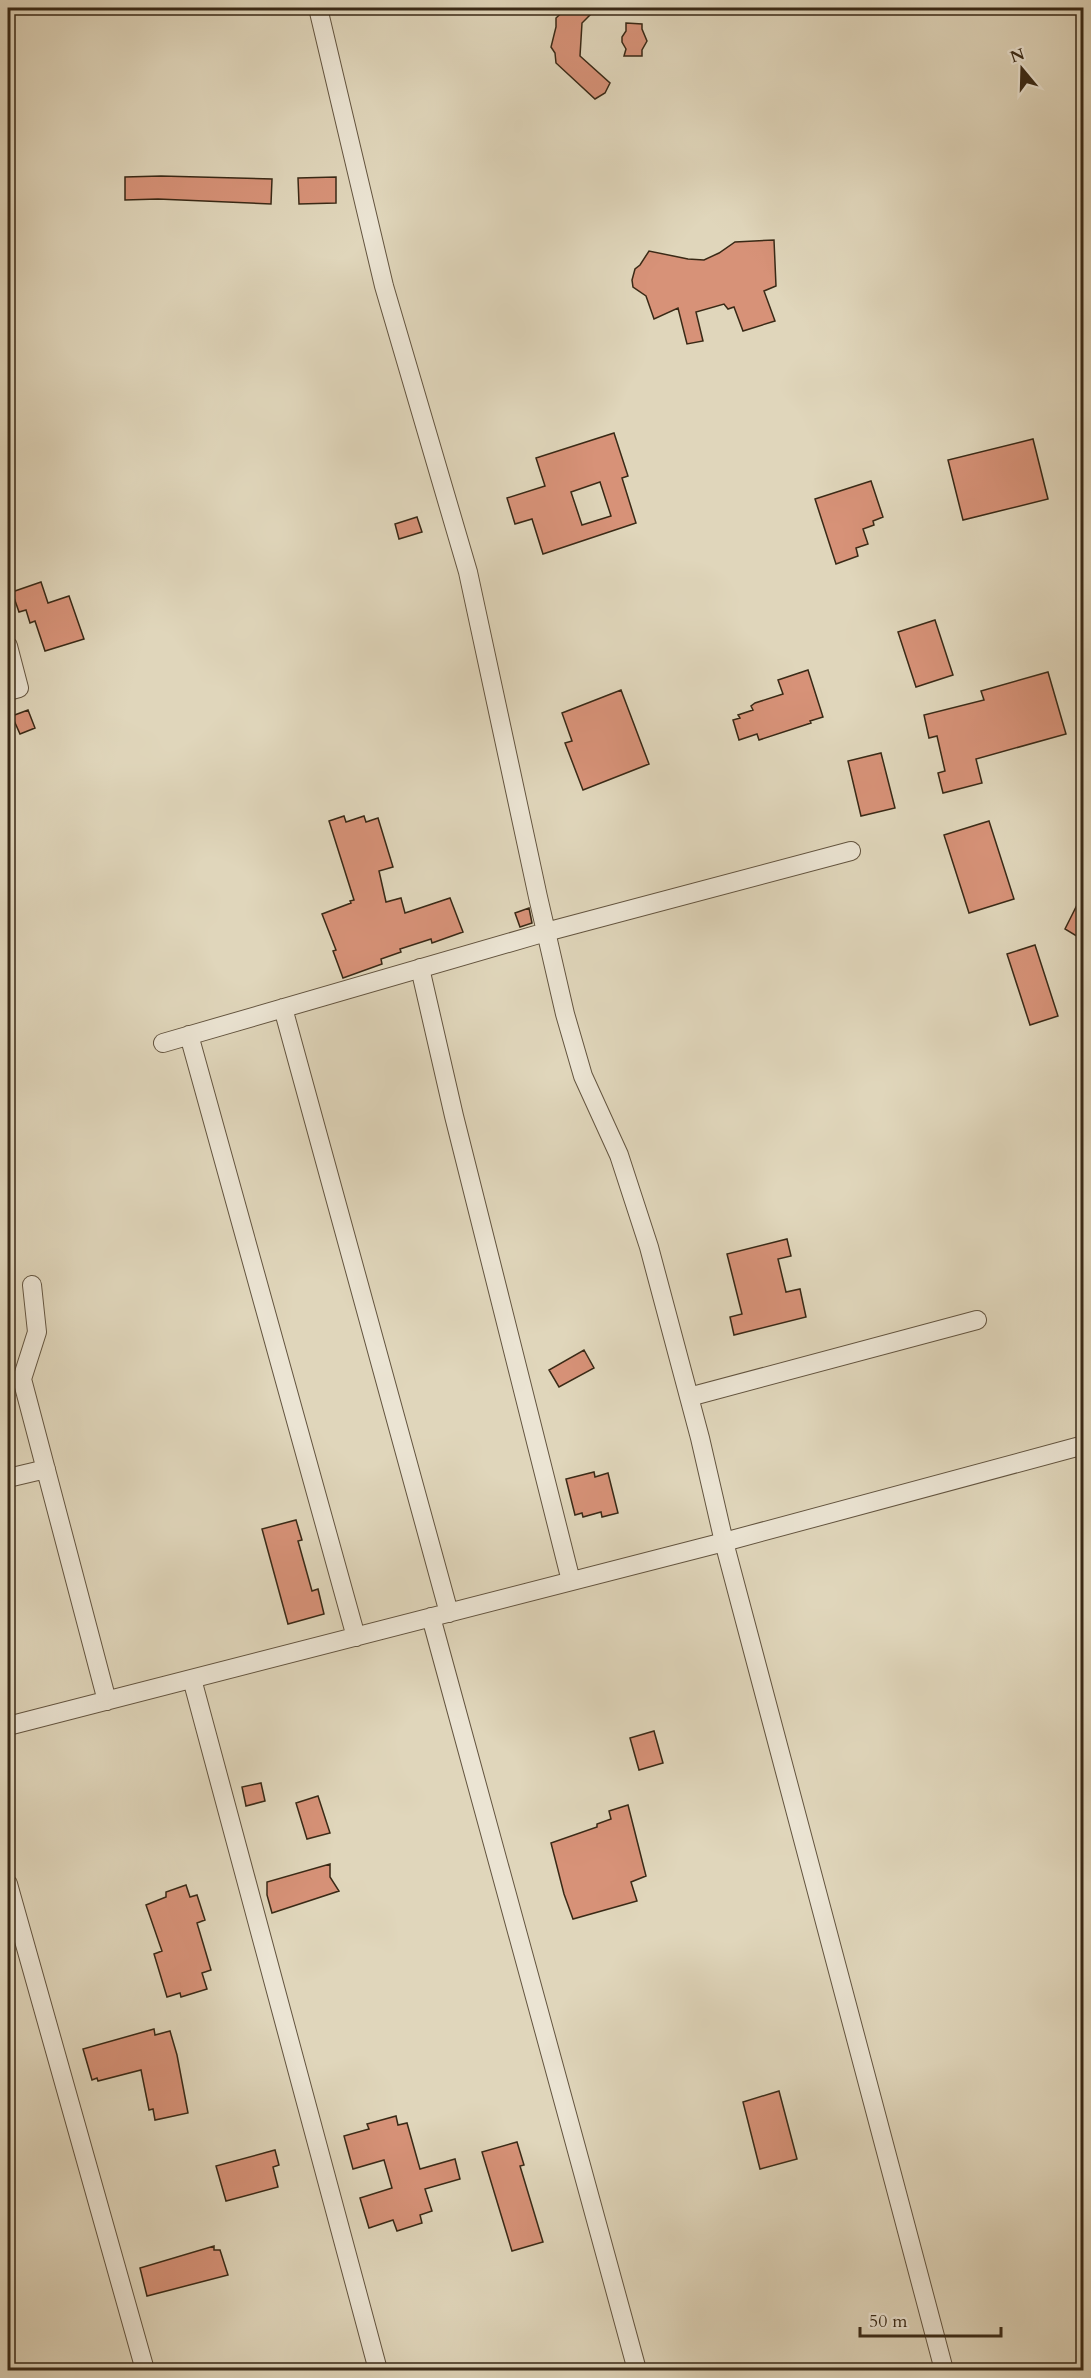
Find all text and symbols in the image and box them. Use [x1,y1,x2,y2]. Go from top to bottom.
north arrow [992,39,1052,99]
text: N [1007,43,1028,68]
scale bar [860,2300,1001,2338]
text: 50 m [869,2309,908,2334]

